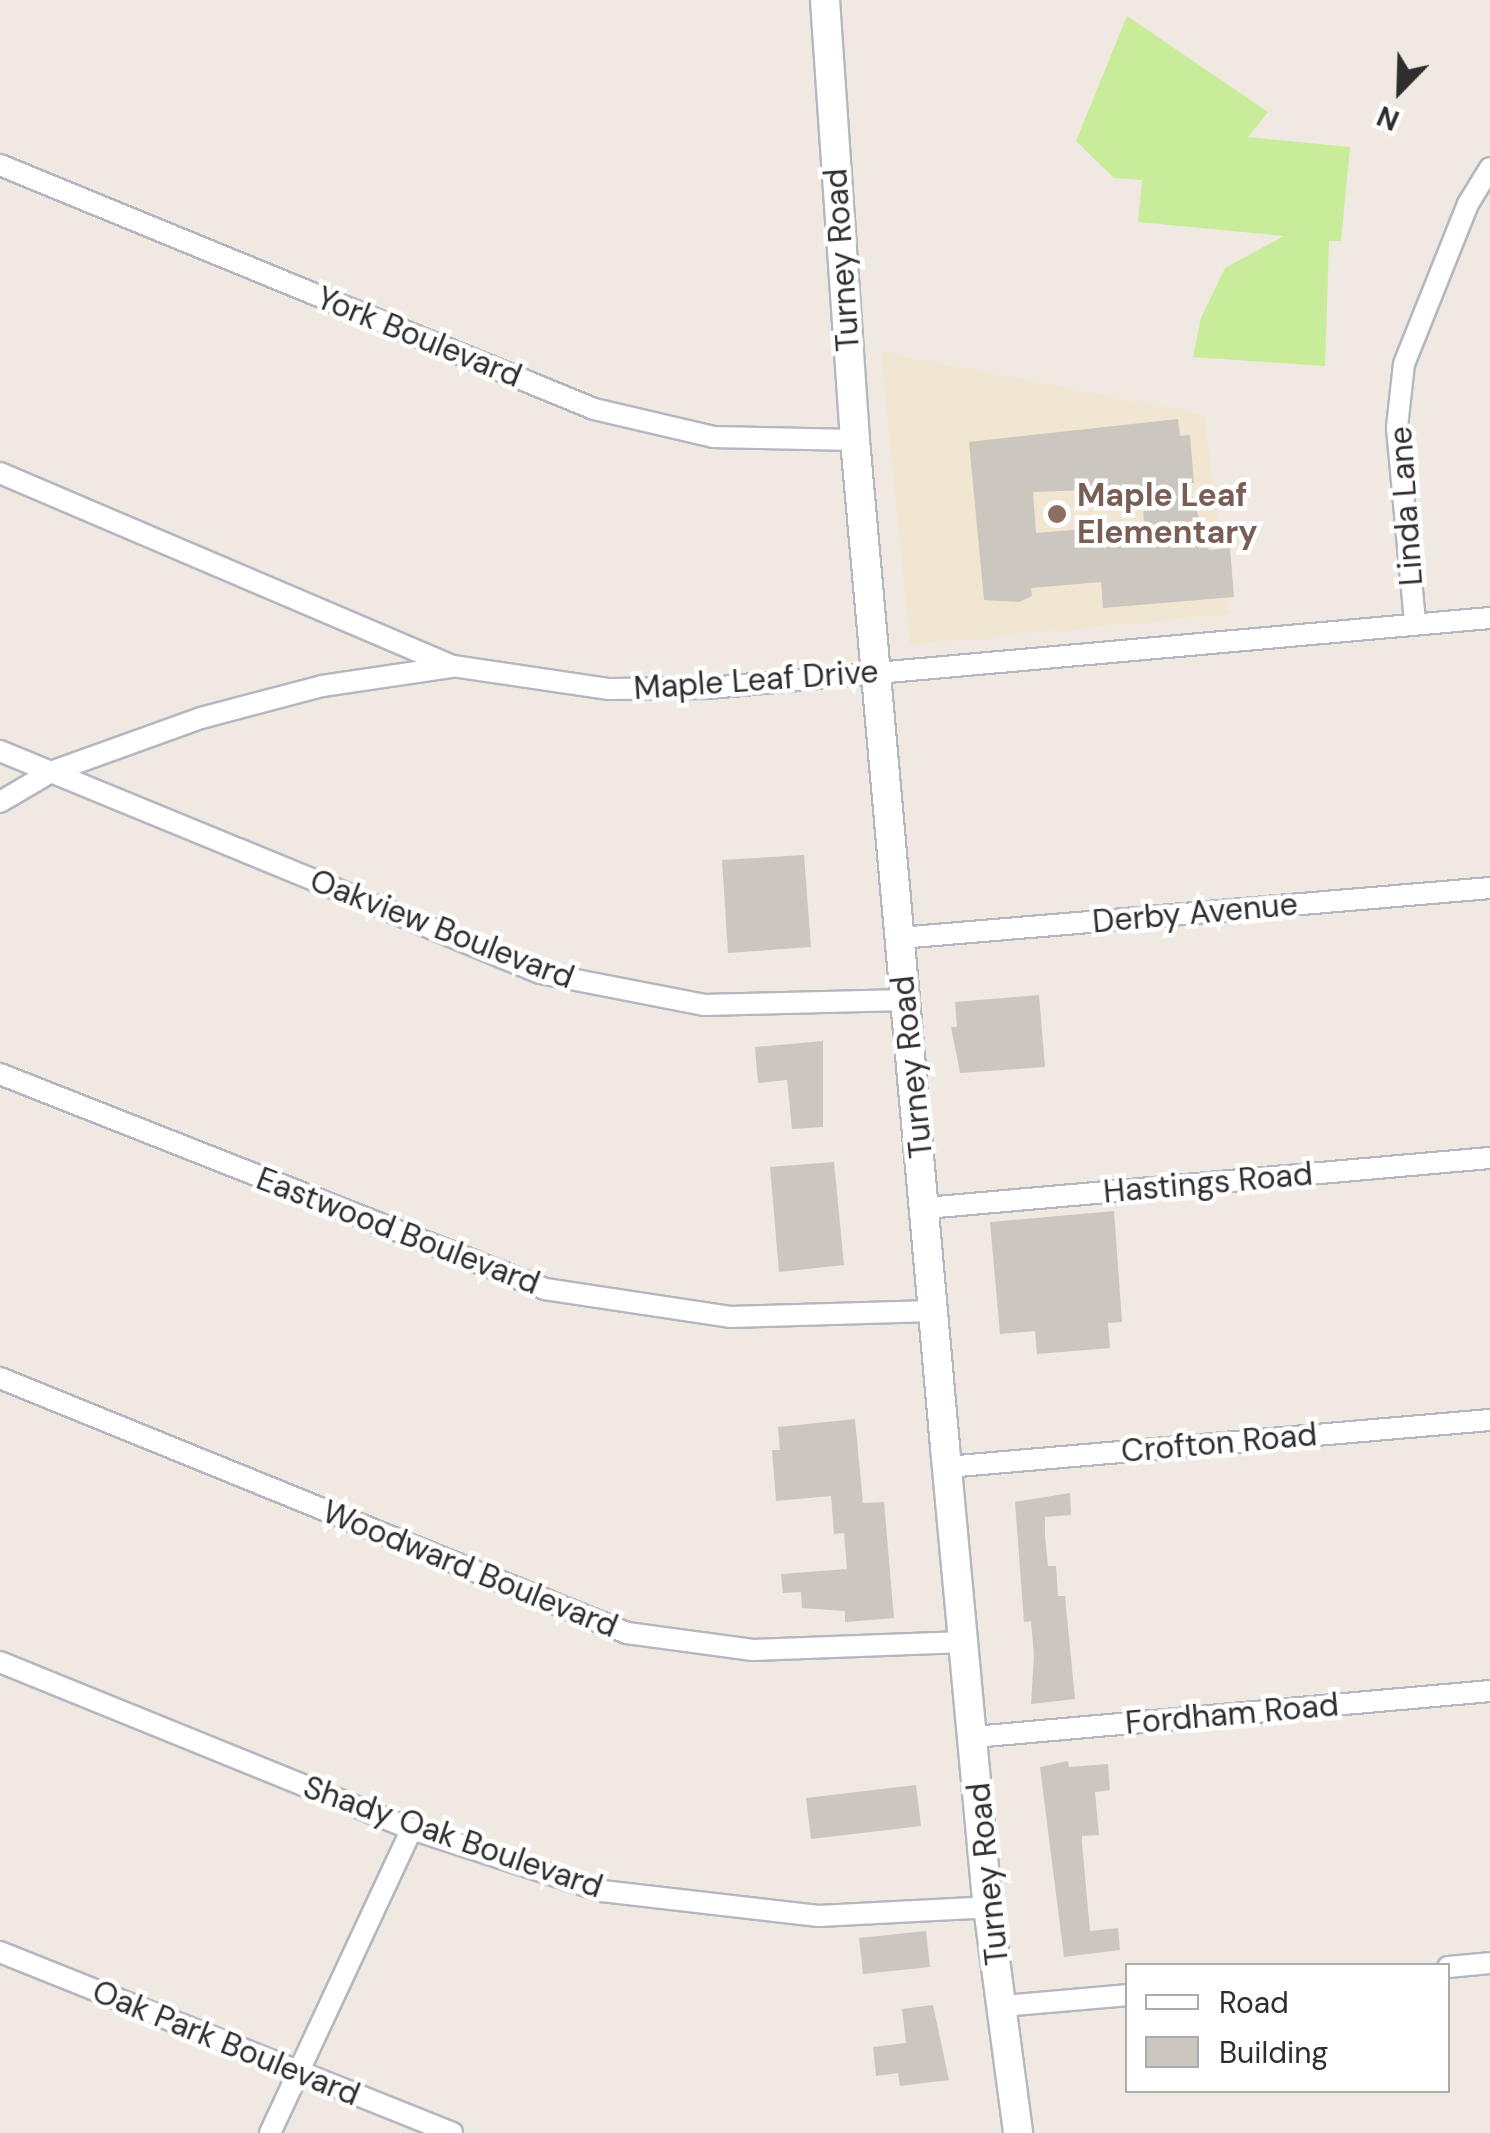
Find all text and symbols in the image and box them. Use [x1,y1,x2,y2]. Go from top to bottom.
north arrow [1350,40,1450,140]
text: N [1371,97,1405,139]
street label: Turney Road [816,167,868,353]
street label: York Boulevard [311,279,527,395]
street label: Linda Lane [1381,425,1431,587]
place label: Maple Leaf Elementary [1077,477,1258,552]
marker: Maple Leaf Elementary [1046,503,1068,525]
street label: Maple Leaf Drive [632,652,880,708]
street label: Oakview Boulevard [305,861,579,997]
street label: Derby Avenue [1091,885,1299,941]
street label: Turney Road [883,974,941,1160]
street label: Hastings Road [1102,1155,1314,1211]
street label: Eastwood Boulevard [251,1159,545,1303]
street label: Crofton Road [1119,1415,1319,1471]
street label: Woodward Boulevard [317,1492,623,1646]
street label: Fordham Road [1124,1686,1340,1742]
street label: Shady Oak Boulevard [298,1768,608,1906]
street label: Turney Road [959,1781,1017,1967]
legend [1125,1963,1450,2093]
street label: Oak Park Boulevard [87,1972,365,2114]
text: Road [1219,1983,1289,2022]
text: Building [1219,2033,1328,2072]

